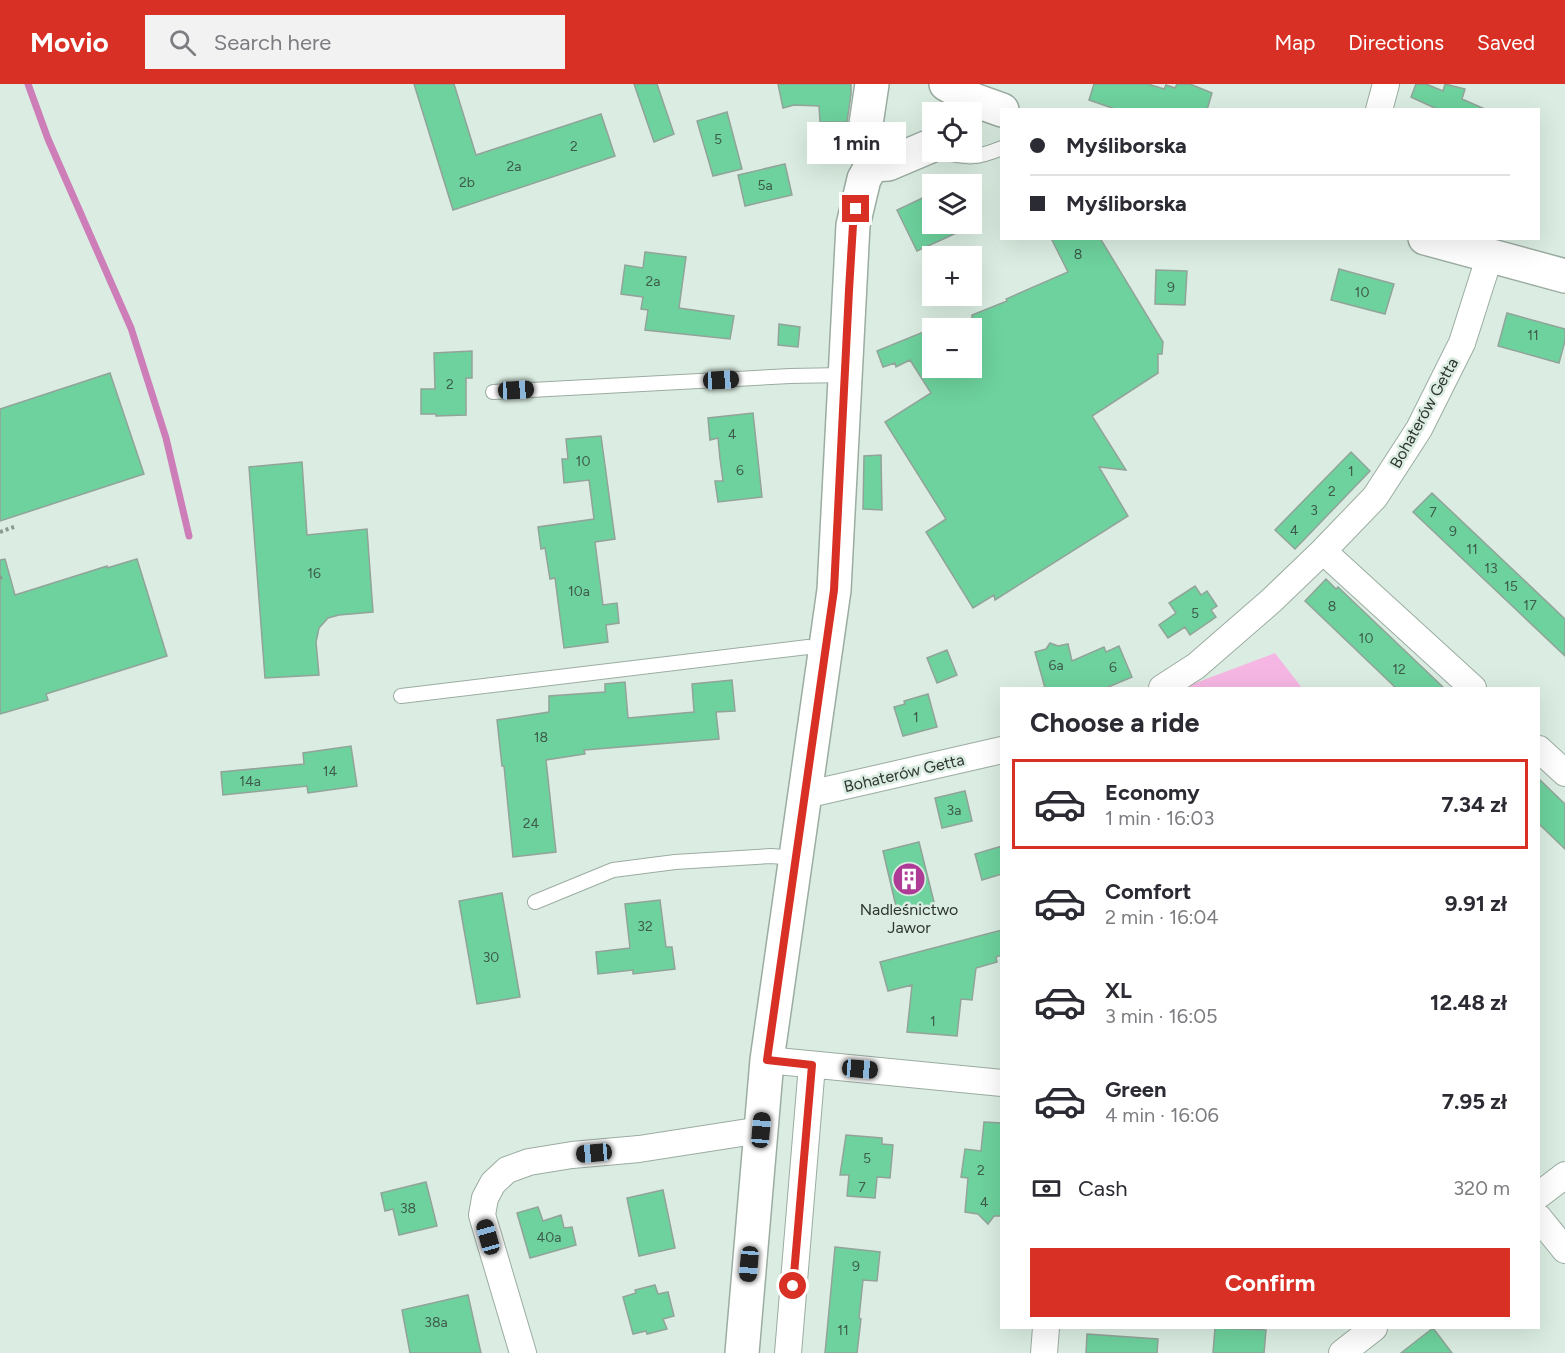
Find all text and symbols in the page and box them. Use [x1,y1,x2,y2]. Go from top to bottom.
search box [145,15,565,69]
text: Movio [30,25,109,59]
icon: search [166,26,199,59]
text: Search here [214,29,331,56]
text: Map [1274,30,1315,55]
text: Directions [1348,30,1444,55]
text: Saved [1477,30,1535,55]
map controls [922,102,982,378]
button: locate [922,102,982,162]
callout: 1 min [806,122,906,164]
house number: 5 [714,131,722,148]
text: 1 min [833,131,880,155]
text: Myśliborska [1066,132,1187,159]
house number: 2 [570,138,578,155]
house number: 2a [507,158,521,175]
house number: 2b [459,174,475,191]
button: layers [922,174,982,234]
house number: 5a [757,177,773,194]
text: Myśliborska [1066,190,1187,217]
route end [842,195,869,222]
button: + [922,246,982,306]
house number: 8 [1074,246,1082,263]
house number: 2a [646,273,660,290]
house number: 9 [1167,279,1175,296]
house number: 10 [1355,284,1369,301]
button: − [922,318,982,378]
house number: 11 [1527,327,1539,344]
street label: Bohaterów Getta [1386,355,1462,471]
car [703,370,739,390]
house number: 2 [446,376,454,393]
car [498,380,534,400]
house number: 4 [728,426,737,443]
house number: 10 [576,453,590,470]
house number: 6 [736,462,744,479]
house number: 1 [1348,463,1354,480]
house number: 2 [1328,483,1336,500]
house number: 3 [1310,502,1318,519]
house number: 7 [1429,504,1437,521]
house number: 4 [1290,522,1299,539]
house number: 9 [1449,523,1457,540]
house number: 11 [1466,541,1478,558]
house number: 13 [1484,560,1498,577]
house number: 16 [307,565,321,582]
house number: 15 [1504,578,1518,595]
house number: 10a [568,583,590,600]
house number: 17 [1523,597,1537,614]
house number: 8 [1328,598,1336,615]
house number: 5 [1191,605,1199,622]
house number: 10 [1359,630,1373,647]
house number: 6a [1048,657,1064,674]
house number: 6 [1109,659,1117,676]
house number: 12 [1392,661,1406,678]
text: Choose a ride [1030,706,1199,739]
house number: 1 [913,709,919,726]
house number: 18 [534,729,548,746]
street label: Bohaterów Getta [842,750,966,796]
house number: 14 [323,763,338,780]
house number: 14a [239,773,261,790]
icon: car [1033,777,1087,831]
text: Economy [1105,779,1200,806]
text: 7.34 zł [1441,791,1507,818]
house number: 3a [947,802,961,819]
text: 1 min · 16:03 [1105,806,1214,830]
house number: 24 [523,815,540,832]
building icon: Nadleśnictwo Jawor [891,861,927,897]
icon: car [1033,876,1087,930]
text: Comfort [1105,878,1191,905]
text: 9.91 zł [1445,890,1507,917]
place label: Nadleśnictwo Jawor [860,900,958,937]
text: 2 min · 16:04 [1105,905,1219,929]
house number: 32 [637,918,653,935]
house number: 30 [483,949,499,966]
icon: car [1033,975,1087,1029]
text: XL [1105,977,1132,1004]
text: 12.48 zł [1430,989,1507,1016]
text: 3 min · 16:05 [1105,1004,1218,1028]
house number: 1 [930,1013,936,1030]
car [841,1058,879,1080]
icon: car [1033,1074,1087,1128]
text: Green [1105,1076,1167,1103]
text: 7.95 zł [1442,1088,1507,1115]
text: 4 min · 16:06 [1105,1103,1219,1127]
car [750,1111,772,1149]
car [575,1142,613,1164]
house number: 5 [863,1150,871,1167]
house number: 2 [977,1162,985,1179]
icon: cash [1030,1172,1063,1205]
text: Cash [1078,1175,1128,1202]
text: 320 m [1453,1176,1510,1200]
house number: 7 [858,1179,866,1196]
house number: 4 [980,1194,989,1211]
house number: 38 [400,1200,416,1217]
car [474,1217,502,1257]
house number: 40a [537,1229,561,1246]
car [738,1245,760,1283]
button: Confirm [1030,1248,1510,1317]
house number: 9 [852,1258,860,1275]
route start [779,1272,806,1299]
house number: 38a [424,1314,448,1331]
house number: 11 [837,1322,849,1339]

